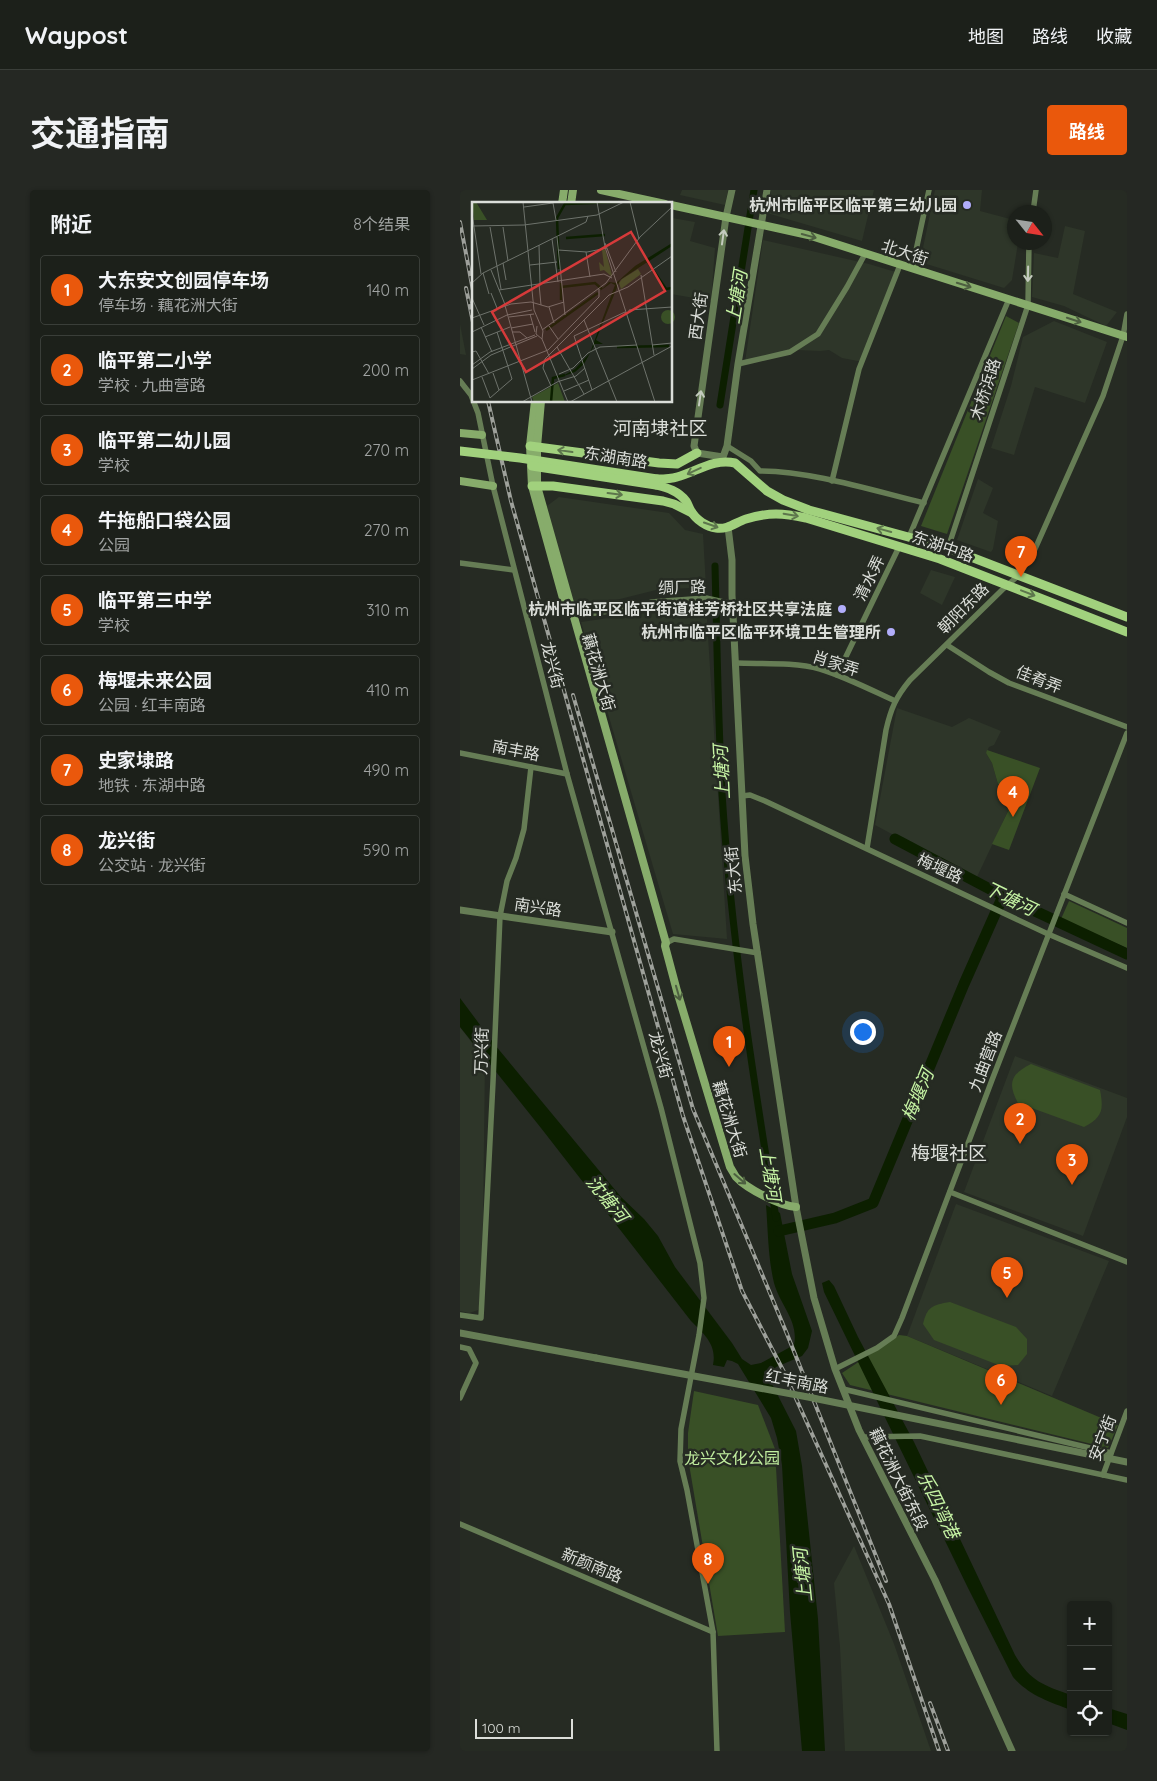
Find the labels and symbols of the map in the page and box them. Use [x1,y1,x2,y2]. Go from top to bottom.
place label: 杭州市临平区临平第三幼儿园 [749,195,957,215]
marker: 杭州市临平区临平第三幼儿园 [961,199,973,211]
inset map [472,202,672,402]
north arrow [1007,205,1052,250]
one-way arrow [718,229,728,245]
one-way arrow [800,232,816,241]
street label: 北大街 [879,235,931,269]
water label: 上塘河 [721,265,753,325]
one-way arrow [1024,265,1033,281]
one-way arrow [955,280,971,290]
street label: 西大街 [685,291,711,341]
one-way arrow [1066,316,1081,325]
street label: 木桥浜路 [966,355,1004,423]
one-way arrow [696,390,706,406]
district label: 河南埭社区 [612,416,708,440]
street label: 东湖南路 [583,442,649,472]
one-way arrow [557,446,573,456]
one-way arrow [687,466,702,476]
one-way arrow [606,490,622,500]
one-way arrow [782,511,798,520]
one-way arrow [702,521,718,530]
one-way arrow [876,525,892,534]
street label: 东湖中路 [909,526,977,566]
pin: 7 [1005,536,1037,577]
street label: 清水弄 [849,552,889,604]
street label: 绸厂路 [658,576,706,598]
street label: 朝阳东路 [933,578,993,638]
one-way arrow [1020,589,1035,598]
place label: 杭州市临平区临平街道桂芳桥社区共享法庭 [528,599,832,619]
marker: 杭州市临平区临平街道桂芳桥社区共享法庭 [836,603,848,615]
place label: 杭州市临平区临平环境卫生管理所 [641,622,881,642]
marker: 杭州市临平区临平环境卫生管理所 [885,626,897,638]
street label: 藕花洲大街 [578,631,620,713]
street label: 龙兴街 [537,639,569,691]
street label: 肖家弄 [810,646,862,680]
street label: 佳肴弄 [1013,661,1065,697]
street label: 南丰路 [491,736,541,764]
water label: 上塘河 [708,741,734,800]
pin: 4 [997,776,1029,817]
street label: 东大街 [721,845,745,895]
street label: 梅堰路 [914,849,966,887]
water label: 下塘河 [981,876,1042,922]
street label: 南兴路 [513,894,563,920]
one-way arrow [673,985,683,1001]
your location [850,1019,876,1045]
pin: 1 [713,1026,745,1067]
street label: 万兴街 [470,1027,492,1075]
street label: 九曲营路 [964,1028,1006,1094]
street label: 龙兴街 [645,1029,677,1081]
water label: 梅堰河 [896,1063,940,1124]
street label: 藕花洲大街 [709,1078,751,1160]
pin: 2 [1004,1103,1036,1144]
district label: 梅堰社区 [911,1141,987,1165]
pin: 3 [1056,1144,1088,1185]
water label: 上塘河 [755,1145,787,1205]
water label: 沈塘河 [581,1170,635,1229]
one-way arrow [734,1173,747,1184]
pin: 5 [991,1257,1023,1298]
pin: 6 [985,1364,1017,1405]
street label: 红丰南路 [764,1365,830,1397]
street label: 安宁街 [1084,1412,1120,1464]
street label: 藕花洲大街东段 [865,1424,933,1534]
park label: 龙兴文化公园 [684,1448,780,1468]
water label: 乐四湾港 [912,1467,966,1545]
street label: 新颜南路 [559,1543,625,1587]
pin: 8 [692,1543,724,1584]
water label: 上塘河 [788,1544,817,1603]
scale bar [475,1716,572,1739]

